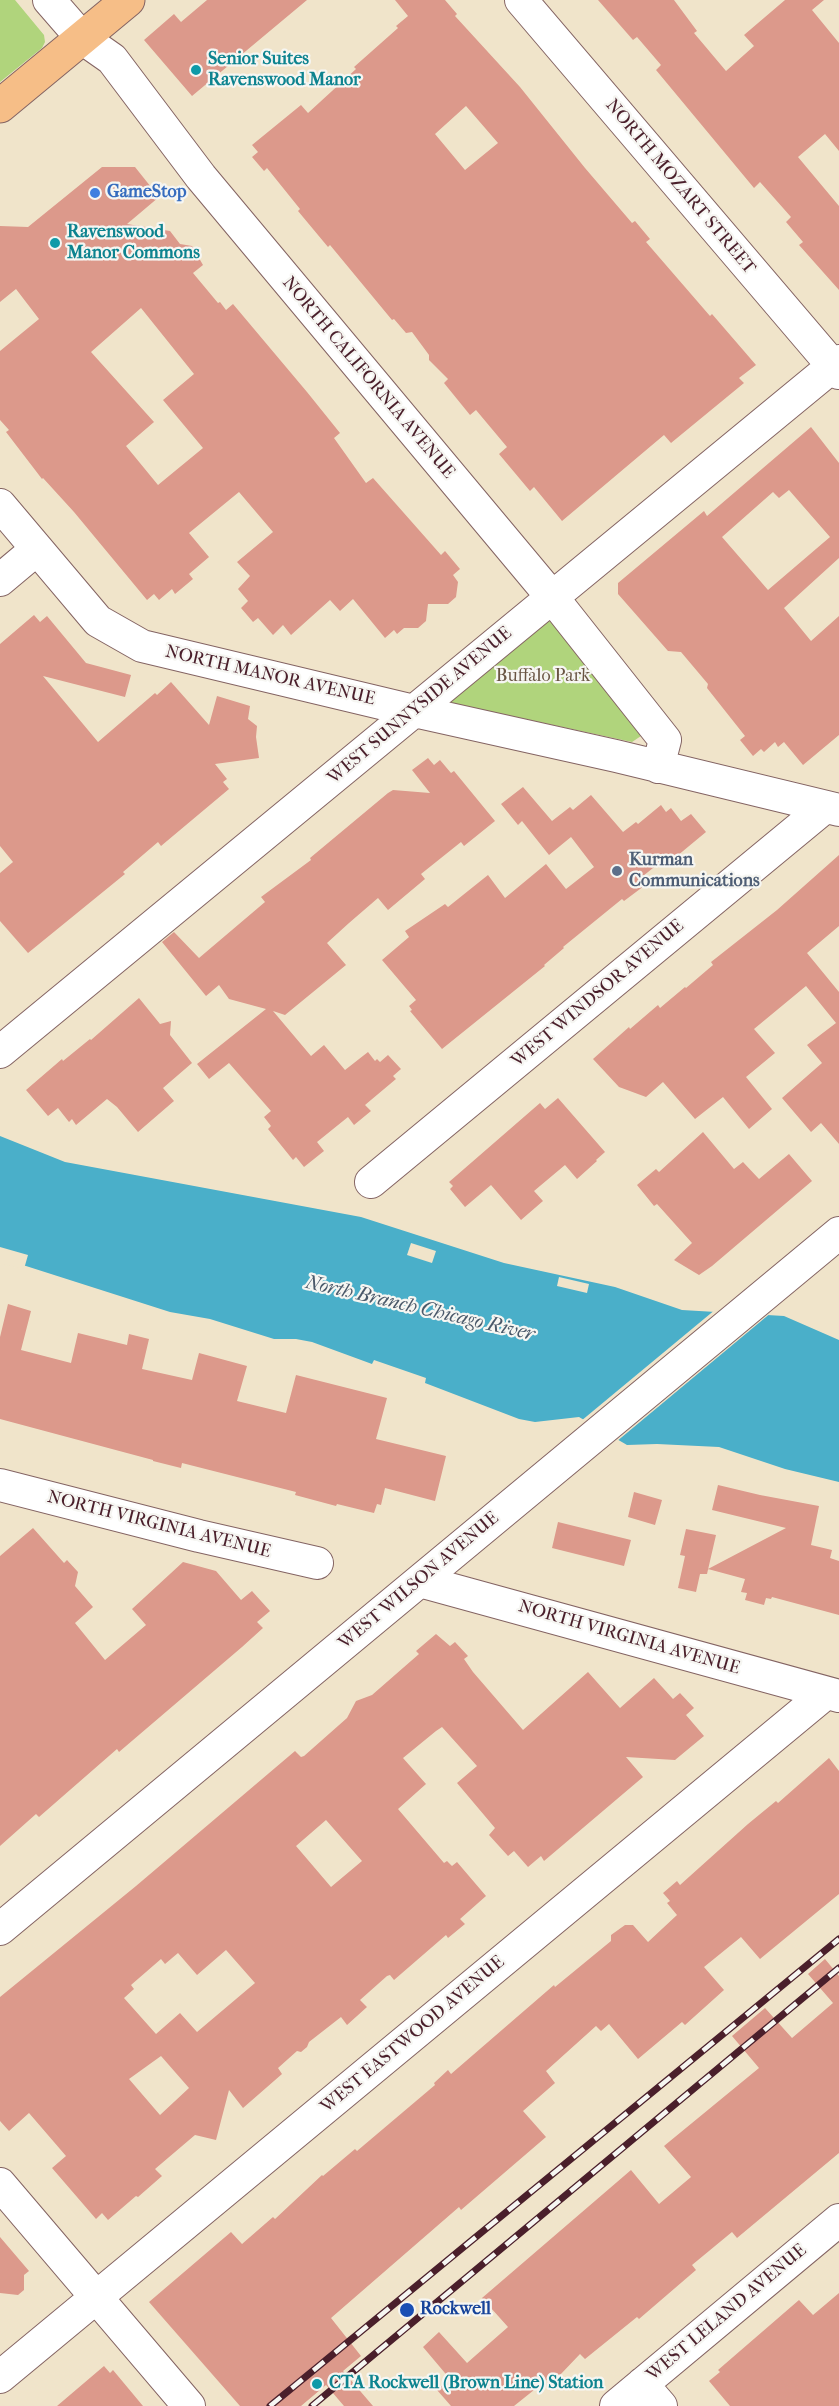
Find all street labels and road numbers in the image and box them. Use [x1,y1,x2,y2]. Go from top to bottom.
street label: NORTH MOZART STREET [601,95,759,279]
street label: NORTH CALIFORNIA AVENUE [277,273,459,483]
street label: WEST SUNNYSIDE AVENUE [324,623,516,789]
street label: NORTH MANOR AVENUE [163,641,377,711]
street label: WEST WINDSOR AVENUE [507,916,689,1072]
street label: NORTH VIRGINIA AVENUE [45,1487,273,1563]
street label: WEST WILSON AVENUE [335,1508,503,1654]
street label: NORTH VIRGINIA AVENUE [516,1596,742,1680]
street label: WEST EASTWOOD AVENUE [317,1952,509,2118]
street label: WEST LELAND AVENUE [643,2240,811,2386]

